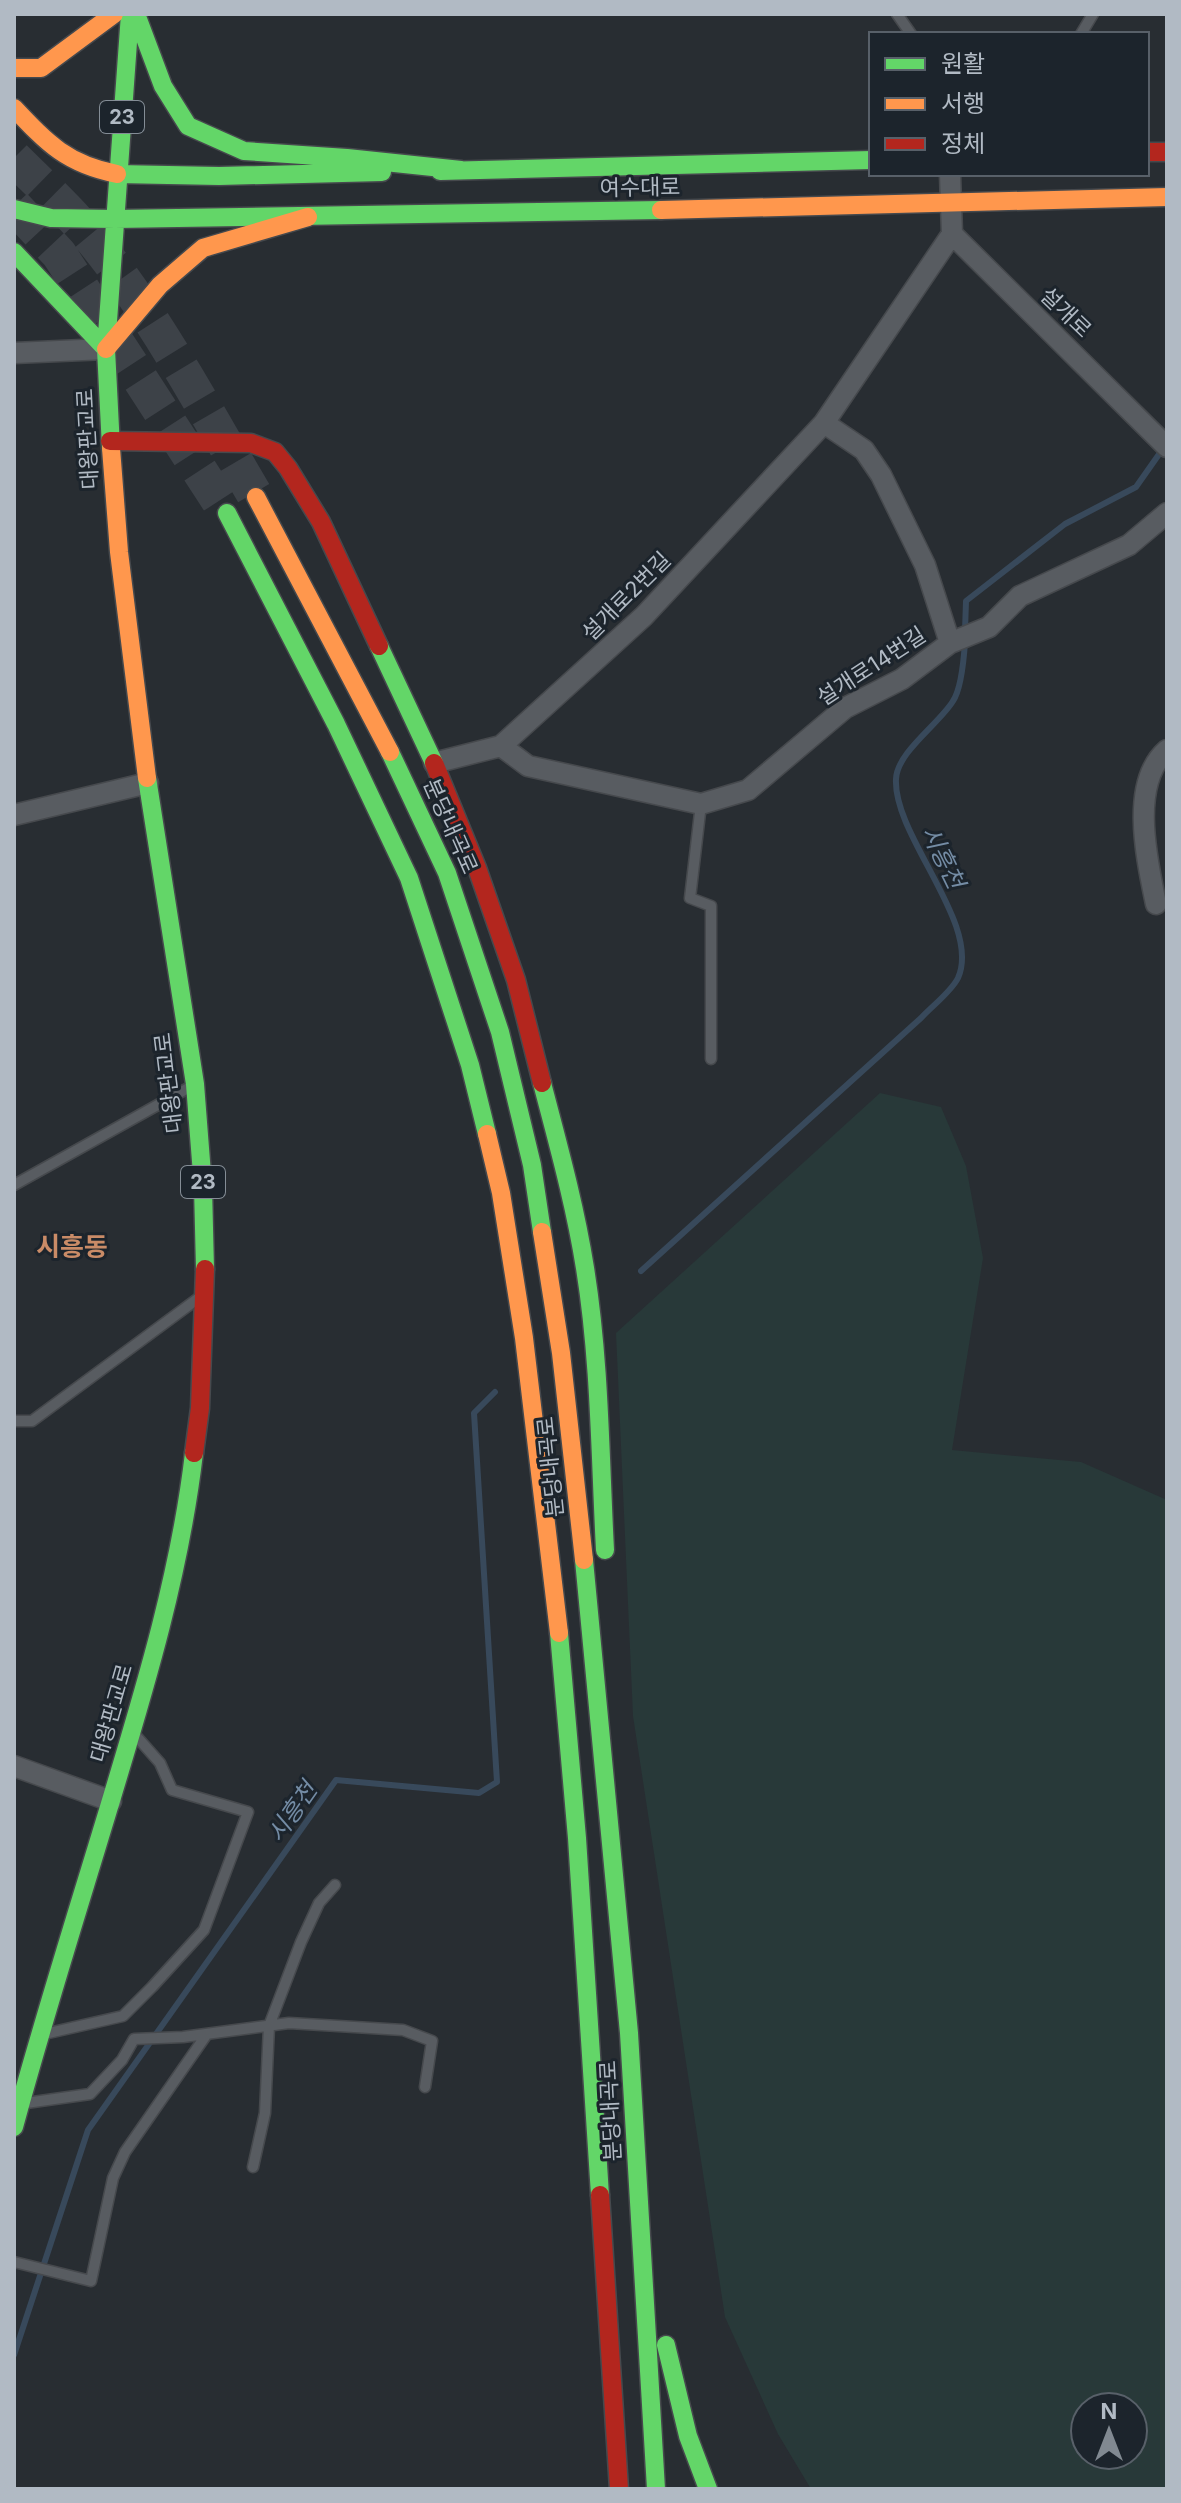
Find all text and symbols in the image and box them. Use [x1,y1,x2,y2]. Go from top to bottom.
legend [869,32,1149,176]
text: 원활 [941,49,985,78]
text: 서행 [941,89,985,118]
road number: 23 [100,101,144,133]
text: 정체 [941,129,985,158]
street label: 여수대로 [599,173,681,201]
street label: 설개로 [1035,282,1097,342]
street label: 대왕판교로 [71,388,103,490]
street label: 설개로2번길 [576,546,676,646]
street label: 설개로14번길 [812,621,930,711]
street label: 분당내곡로 [419,774,483,878]
water label: 시흥천 [915,821,972,896]
street label: 대왕판교로 [149,1031,187,1135]
road number: 23 [181,1166,225,1198]
district label: 시흥동 [36,1231,108,1262]
street label: 분당내곡로 [532,1415,568,1519]
street label: 대왕판교로 [85,1661,137,1765]
water label: 시흥천 [261,1774,325,1847]
street label: 분당내곡로 [594,2060,626,2162]
north arrow [1069,2391,1149,2471]
text: N [1101,2398,1117,2424]

